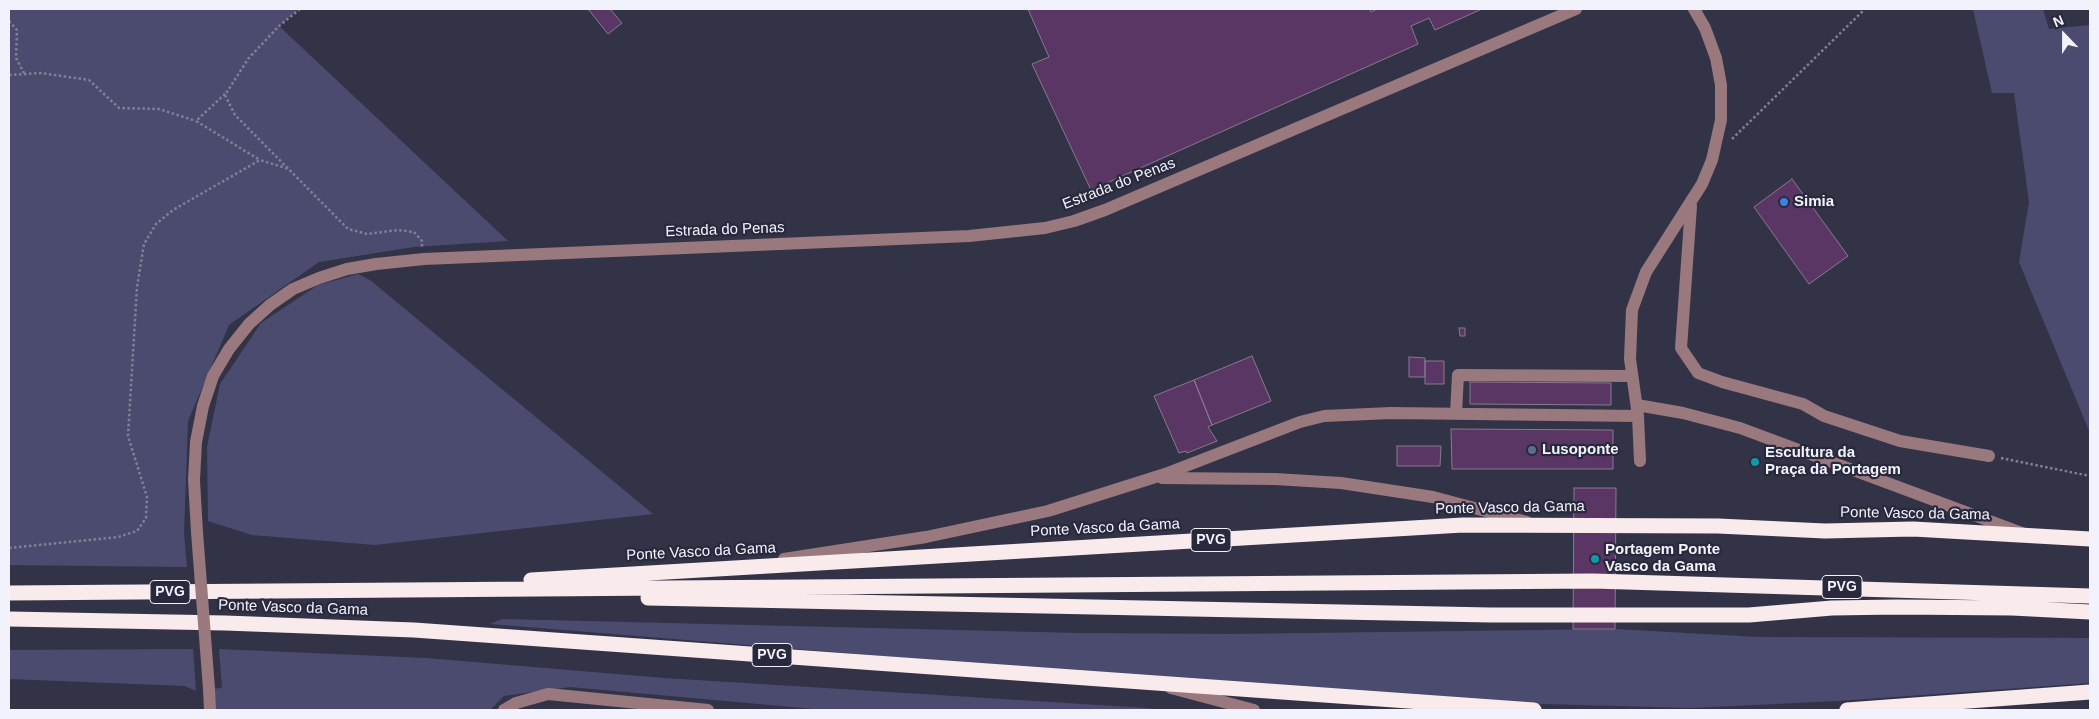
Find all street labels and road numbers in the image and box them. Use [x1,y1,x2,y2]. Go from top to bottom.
street label: Estrada do Penas [1060,154,1178,214]
street label: Estrada do Penas [665,219,785,241]
street label: Ponte Vasco da Gama [1435,498,1585,518]
street label: Ponte Vasco da Gama [1840,504,1990,524]
street label: Ponte Vasco da Gama [1030,515,1180,541]
road number: PVG [1191,528,1231,552]
street label: Ponte Vasco da Gama [626,539,776,565]
road number: PVG [1822,576,1862,598]
road number: PVG [150,580,190,604]
street label: Ponte Vasco da Gama [218,596,368,620]
road number: PVG [752,644,792,666]

